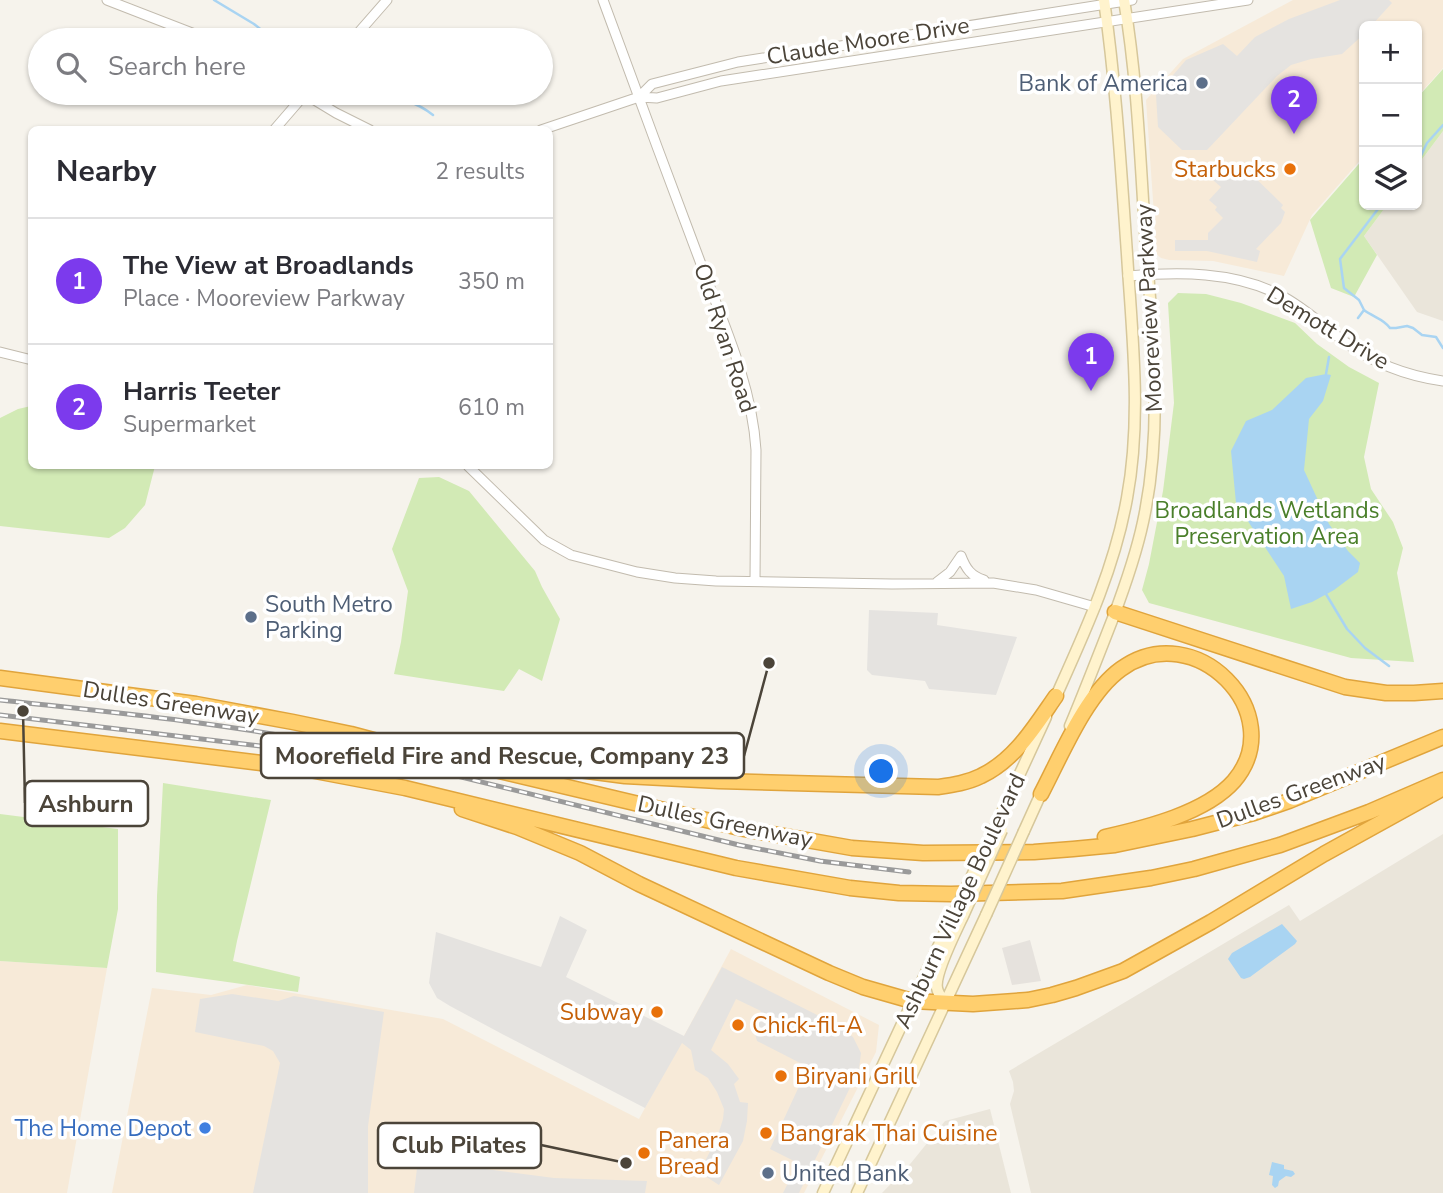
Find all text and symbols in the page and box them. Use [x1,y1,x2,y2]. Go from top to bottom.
street label: Claude Moore Drive [764,10,972,72]
map controls [1359,21,1422,210]
button: + [1359,21,1422,84]
search box [28,28,553,105]
icon: search [52,48,90,86]
text: Search here [108,49,246,84]
place label: Bank of America [1019,68,1188,99]
marker: Bank of America [1194,75,1210,91]
pin: 2 [1271,76,1317,134]
button: − [1359,84,1422,147]
button: layers [1359,147,1422,210]
text: Nearby [56,151,156,192]
place label: Starbucks [1174,154,1276,185]
text: 2 results [435,156,525,187]
marker: Starbucks [1282,161,1298,177]
street label: Mooreview Parkway [1128,203,1170,413]
text: The View at Broadlands [123,248,414,283]
street label: Old Ryan Road [686,259,764,417]
text: 1 [72,266,86,297]
text: 350 m [458,266,525,297]
street label: Demott Drive [1261,279,1395,377]
text: Place · Mooreview Parkway [123,283,405,314]
pin: 1 [1068,333,1114,391]
text: Harris Teeter [123,374,280,409]
text: 2 [72,392,86,423]
text: 610 m [458,392,525,423]
text: Supermarket [123,409,256,440]
park label: Broadlands Wetlands Preservation Area [1154,495,1380,552]
place label: South Metro Parking [265,589,393,646]
marker: South Metro Parking [243,609,259,625]
street label: Dulles Greenway [81,674,261,732]
callout: Moorefield Fire and Rescue, Company 23 [261,733,744,778]
text: Moorefield Fire and Rescue, Company 23 [275,740,729,772]
street label: Dulles Greenway [1212,746,1390,836]
your location [864,754,898,788]
street label: Ashburn Village Boulevard [887,768,1033,1034]
callout: Ashburn [25,781,148,826]
text: Ashburn [38,788,134,820]
street label: Dulles Greenway [635,788,815,856]
place label: Subway [560,997,643,1028]
marker: Subway [649,1004,665,1020]
place label: Chick-fil-A [752,1010,863,1041]
marker: Chick-fil-A [730,1017,746,1033]
place label: Biryani Grill [795,1061,917,1092]
marker: Biryani Grill [773,1068,789,1084]
place label: The Home Depot [14,1113,192,1144]
place label: Bangrak Thai Cuisine [780,1118,998,1149]
marker: The Home Depot [197,1120,213,1136]
callout: Club Pilates [378,1123,541,1168]
place label: Panera Bread [658,1125,730,1182]
marker: Bangrak Thai Cuisine [758,1125,774,1141]
text: Club Pilates [391,1129,527,1161]
marker: Panera Bread [636,1145,652,1161]
place label: United Bank [782,1158,909,1189]
marker: United Bank [760,1165,776,1181]

